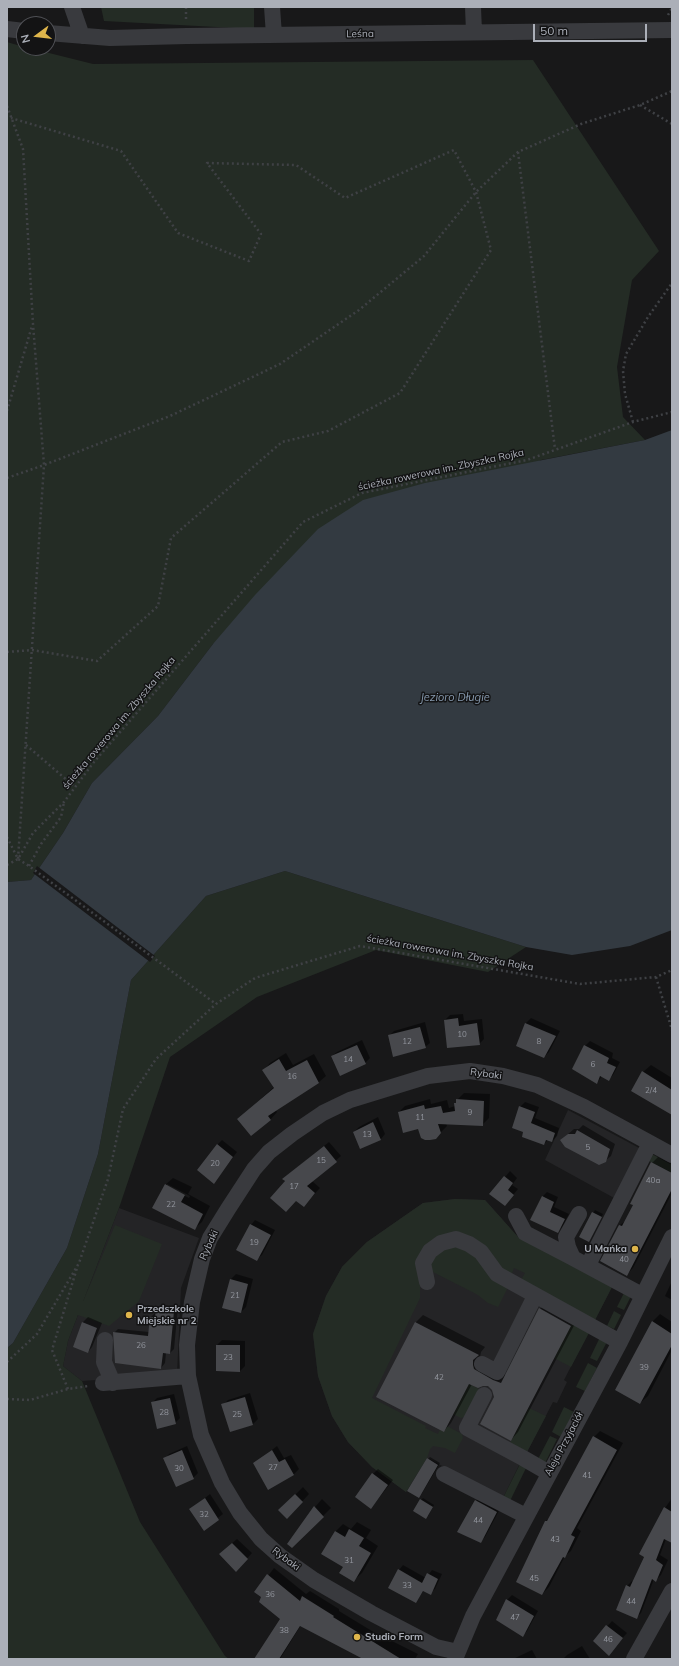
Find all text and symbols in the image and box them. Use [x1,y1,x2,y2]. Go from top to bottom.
north arrow [16,16,56,56]
scale bar [535,16,649,42]
text: 50 m [540,23,568,38]
street label: Leśna [346,28,374,40]
text: N [18,33,33,45]
street label: ścieżka rowerowa im. Zbyszka Rojka [357,447,525,493]
street label: ścieżka rowerowa im. Zbyszka Rojka [60,654,178,792]
water label: Jezioro Długie [420,691,490,705]
street label: ścieżka rowerowa im. Zbyszka Rojka [366,932,534,974]
house number: 10 [457,1030,467,1040]
house number: 12 [402,1037,412,1047]
house number: 8 [537,1037,541,1047]
house number: 14 [343,1055,353,1065]
house number: 6 [591,1060,595,1070]
street label: Rybaki [469,1066,503,1082]
house number: 16 [287,1072,297,1082]
house number: 2/4 [645,1086,657,1096]
house number: 9 [468,1108,472,1118]
house number: 11 [415,1113,425,1123]
house number: 13 [362,1130,372,1140]
house number: 5 [586,1143,590,1153]
house number: 15 [316,1156,326,1166]
house number: 20 [210,1159,220,1169]
house number: 40a [646,1176,660,1186]
house number: 17 [289,1182,299,1192]
house number: 22 [166,1200,176,1210]
street label: Rybaki [197,1228,221,1262]
house number: 19 [249,1238,259,1248]
place label: U Mańka [584,1243,627,1255]
marker: U Mańka [630,1244,640,1254]
house number: 40 [619,1255,629,1265]
house number: 21 [230,1291,240,1301]
place label: Przedszkole Miejskie nr 2 [137,1303,196,1326]
marker: Przedszkole Miejskie nr 2 [124,1310,134,1320]
house number: 26 [136,1341,146,1351]
house number: 23 [223,1353,233,1363]
house number: 39 [639,1363,649,1373]
house number: 42 [434,1373,444,1383]
house number: 28 [159,1408,169,1418]
house number: 25 [232,1410,242,1420]
street label: Aleja Przyjaciół [542,1410,586,1478]
house number: 27 [268,1463,278,1473]
house number: 30 [174,1464,184,1474]
house number: 41 [582,1471,592,1481]
house number: 32 [199,1510,209,1520]
house number: 44 [473,1516,483,1526]
house number: 43 [550,1535,560,1545]
street label: Rybaki [270,1545,302,1573]
house number: 31 [344,1556,354,1566]
house number: 45 [529,1574,539,1584]
house number: 33 [402,1581,412,1591]
house number: 36 [265,1590,275,1600]
house number: 44 [626,1597,636,1607]
house number: 47 [510,1613,520,1623]
house number: 38 [279,1626,289,1636]
place label: Studio Form [365,1631,423,1643]
marker: Studio Form [352,1632,362,1642]
house number: 46 [603,1635,613,1645]

